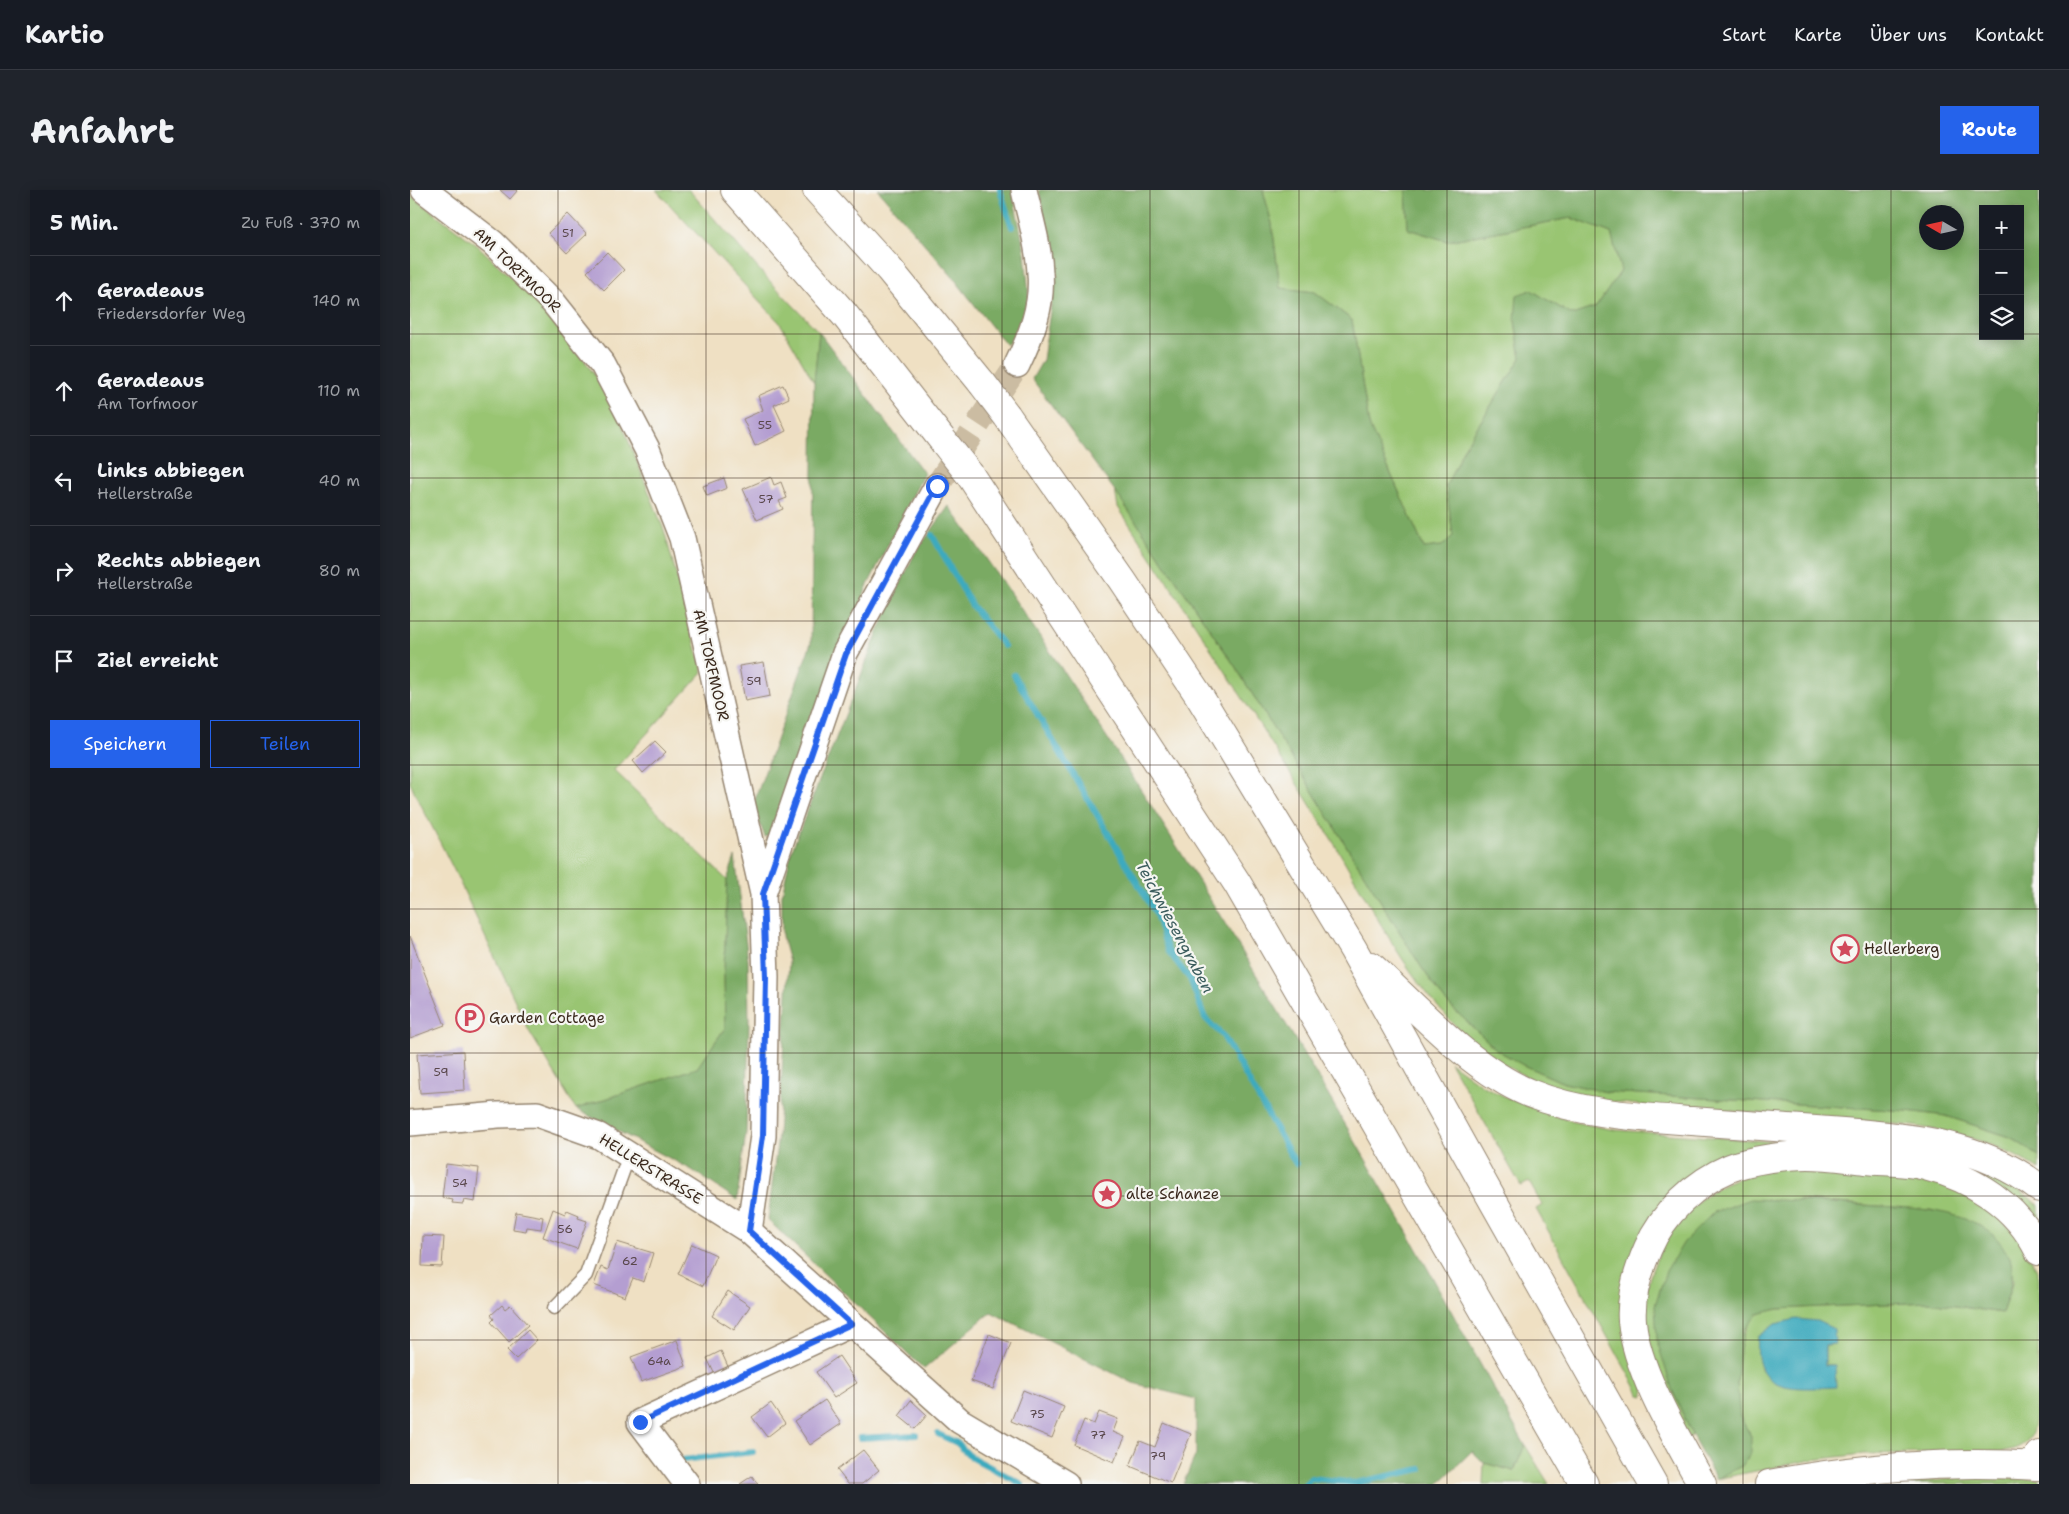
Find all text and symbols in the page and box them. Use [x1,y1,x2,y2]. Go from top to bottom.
text: Kartio [25,19,104,51]
text: Start [1722,23,1766,47]
text: Karte [1794,23,1842,47]
text: Über uns [1870,23,1947,47]
text: Kontakt [1975,23,2044,47]
button: Route [1940,106,2039,154]
text: Anfahrt [30,107,174,154]
north arrow [1919,205,1964,250]
map controls [1979,205,2024,340]
button: + [1979,205,2024,250]
text: 5 Min. [50,209,119,237]
text: Zu Fuß · 370 m [241,212,360,233]
street label: AM TORFMOOR [469,223,565,317]
house number: 51 [562,225,574,241]
button: − [1979,250,2024,295]
text: Geradeaus [97,278,204,303]
icon: ahead [50,287,78,315]
text: 140 m [313,290,360,311]
button: layers [1979,295,2024,340]
text: Friedersdorfer Weg [97,303,246,324]
text: Geradeaus [97,368,204,393]
icon: ahead [50,377,78,405]
text: 110 m [317,380,360,401]
text: Am Torfmoor [97,393,198,414]
house number: 55 [758,417,772,433]
text: Links abbiegen [97,458,244,483]
icon: left [50,467,78,495]
text: 40 m [318,470,360,491]
route start [926,475,949,498]
text: Hellerstraße [97,483,193,504]
house number: 57 [758,491,774,507]
text: Rechts abbiegen [97,548,261,573]
icon: right [50,557,78,585]
text: 80 m [319,560,360,581]
text: Hellerstraße [97,573,193,594]
street label: AM TORFMOOR [688,607,734,723]
icon: arrive [50,647,78,675]
text: Ziel erreicht [97,648,218,673]
house number: 59 [746,673,762,689]
button: Speichern [50,720,200,768]
button: Teilen [210,720,360,768]
water label: Teichwiesengraben [1131,857,1219,997]
place icon: Hellerberg [1830,934,1860,964]
place label: Hellerberg [1864,939,1939,959]
parking icon: Garden Cottage [455,1003,485,1033]
place label: Garden Cottage [489,1008,605,1028]
house number: 59 [433,1064,449,1080]
street label: HELLERSTRASSE [595,1129,707,1209]
house number: 54 [452,1175,468,1191]
place icon: alte Schanze [1092,1179,1122,1209]
place label: alte Schanze [1126,1184,1219,1204]
house number: 56 [557,1221,573,1237]
house number: 62 [622,1253,638,1269]
house number: 64a [647,1353,671,1369]
house number: 75 [1029,1406,1045,1422]
route end [629,1411,652,1434]
house number: 77 [1090,1427,1106,1443]
house number: 79 [1150,1448,1166,1464]

